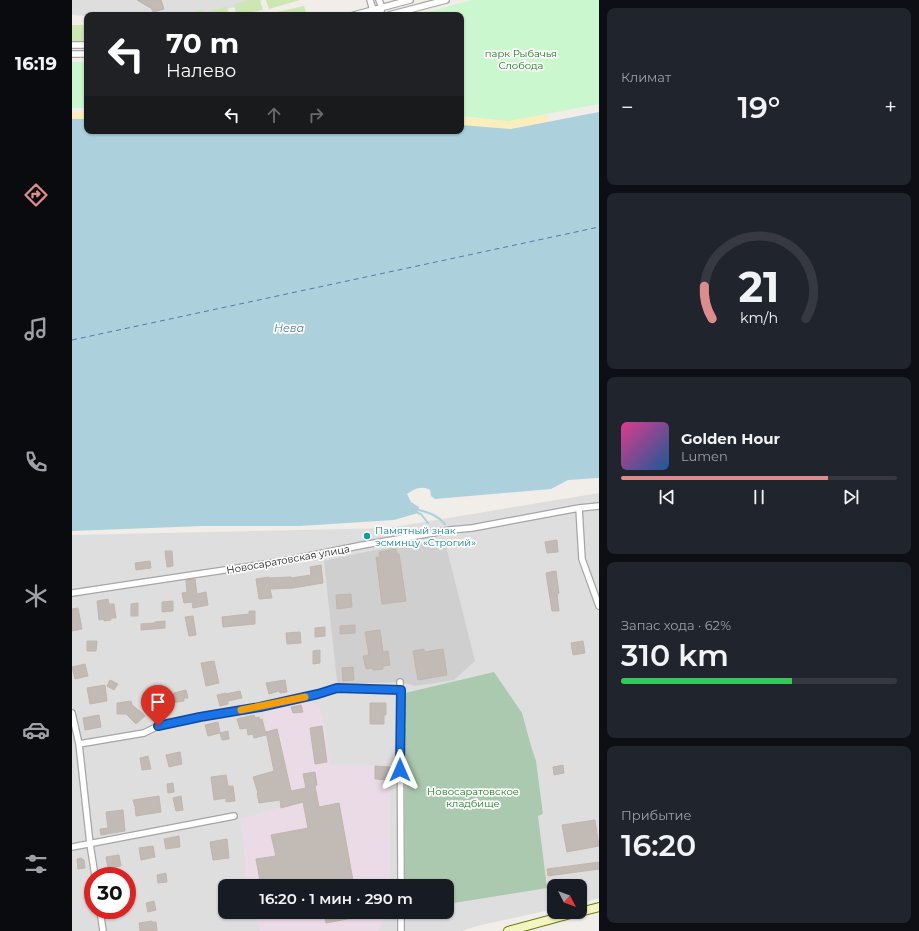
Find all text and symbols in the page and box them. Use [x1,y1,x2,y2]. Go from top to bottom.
text: 70 m [166,26,239,60]
icon: left [100,28,152,80]
park label: парк Рыбачья Слобода [485,47,557,72]
text: 16:19 [15,53,57,75]
text: Налево [166,60,236,82]
text: Климат [621,69,671,85]
text: 19° [738,89,780,126]
text: − [621,94,634,121]
text: + [884,94,897,121]
icon: left [221,104,243,126]
icon: ahead [263,104,285,126]
icon: right [305,104,327,126]
icon: directions [22,181,50,209]
text: 21 [739,262,779,312]
text: km/h [740,308,778,326]
icon: music [22,315,50,343]
water label: Нева [274,321,304,335]
text: Golden Hour [681,429,780,448]
icon: phone [22,448,50,476]
text: Lumen [681,448,728,464]
icon: previous [656,486,678,508]
icon: pause [748,486,770,508]
icon: next [840,486,862,508]
place label: Памятный знак эсминцу «Строгий» [375,524,476,549]
marker: Памятный знак эсминцу «Строгий» [362,531,372,541]
street label: Новосаратовская улица [225,542,351,577]
icon: climate [22,582,50,610]
text: Запас хода · 62% [621,617,731,633]
text: 310 km [621,637,729,674]
pin [141,685,175,726]
icon: arrive [147,691,169,713]
icon: car [22,716,50,744]
position arrow [379,749,421,791]
park label: Новосаратовское кладбище [427,785,519,810]
text: Прибытие [621,807,692,823]
text: 16:20 [621,827,696,864]
icon: filters [22,850,50,878]
speed limit sign: 30 [84,867,136,919]
north arrow [547,879,587,919]
map controls [547,879,587,919]
text: 16:20 · 1 мин · 290 m [259,889,413,908]

